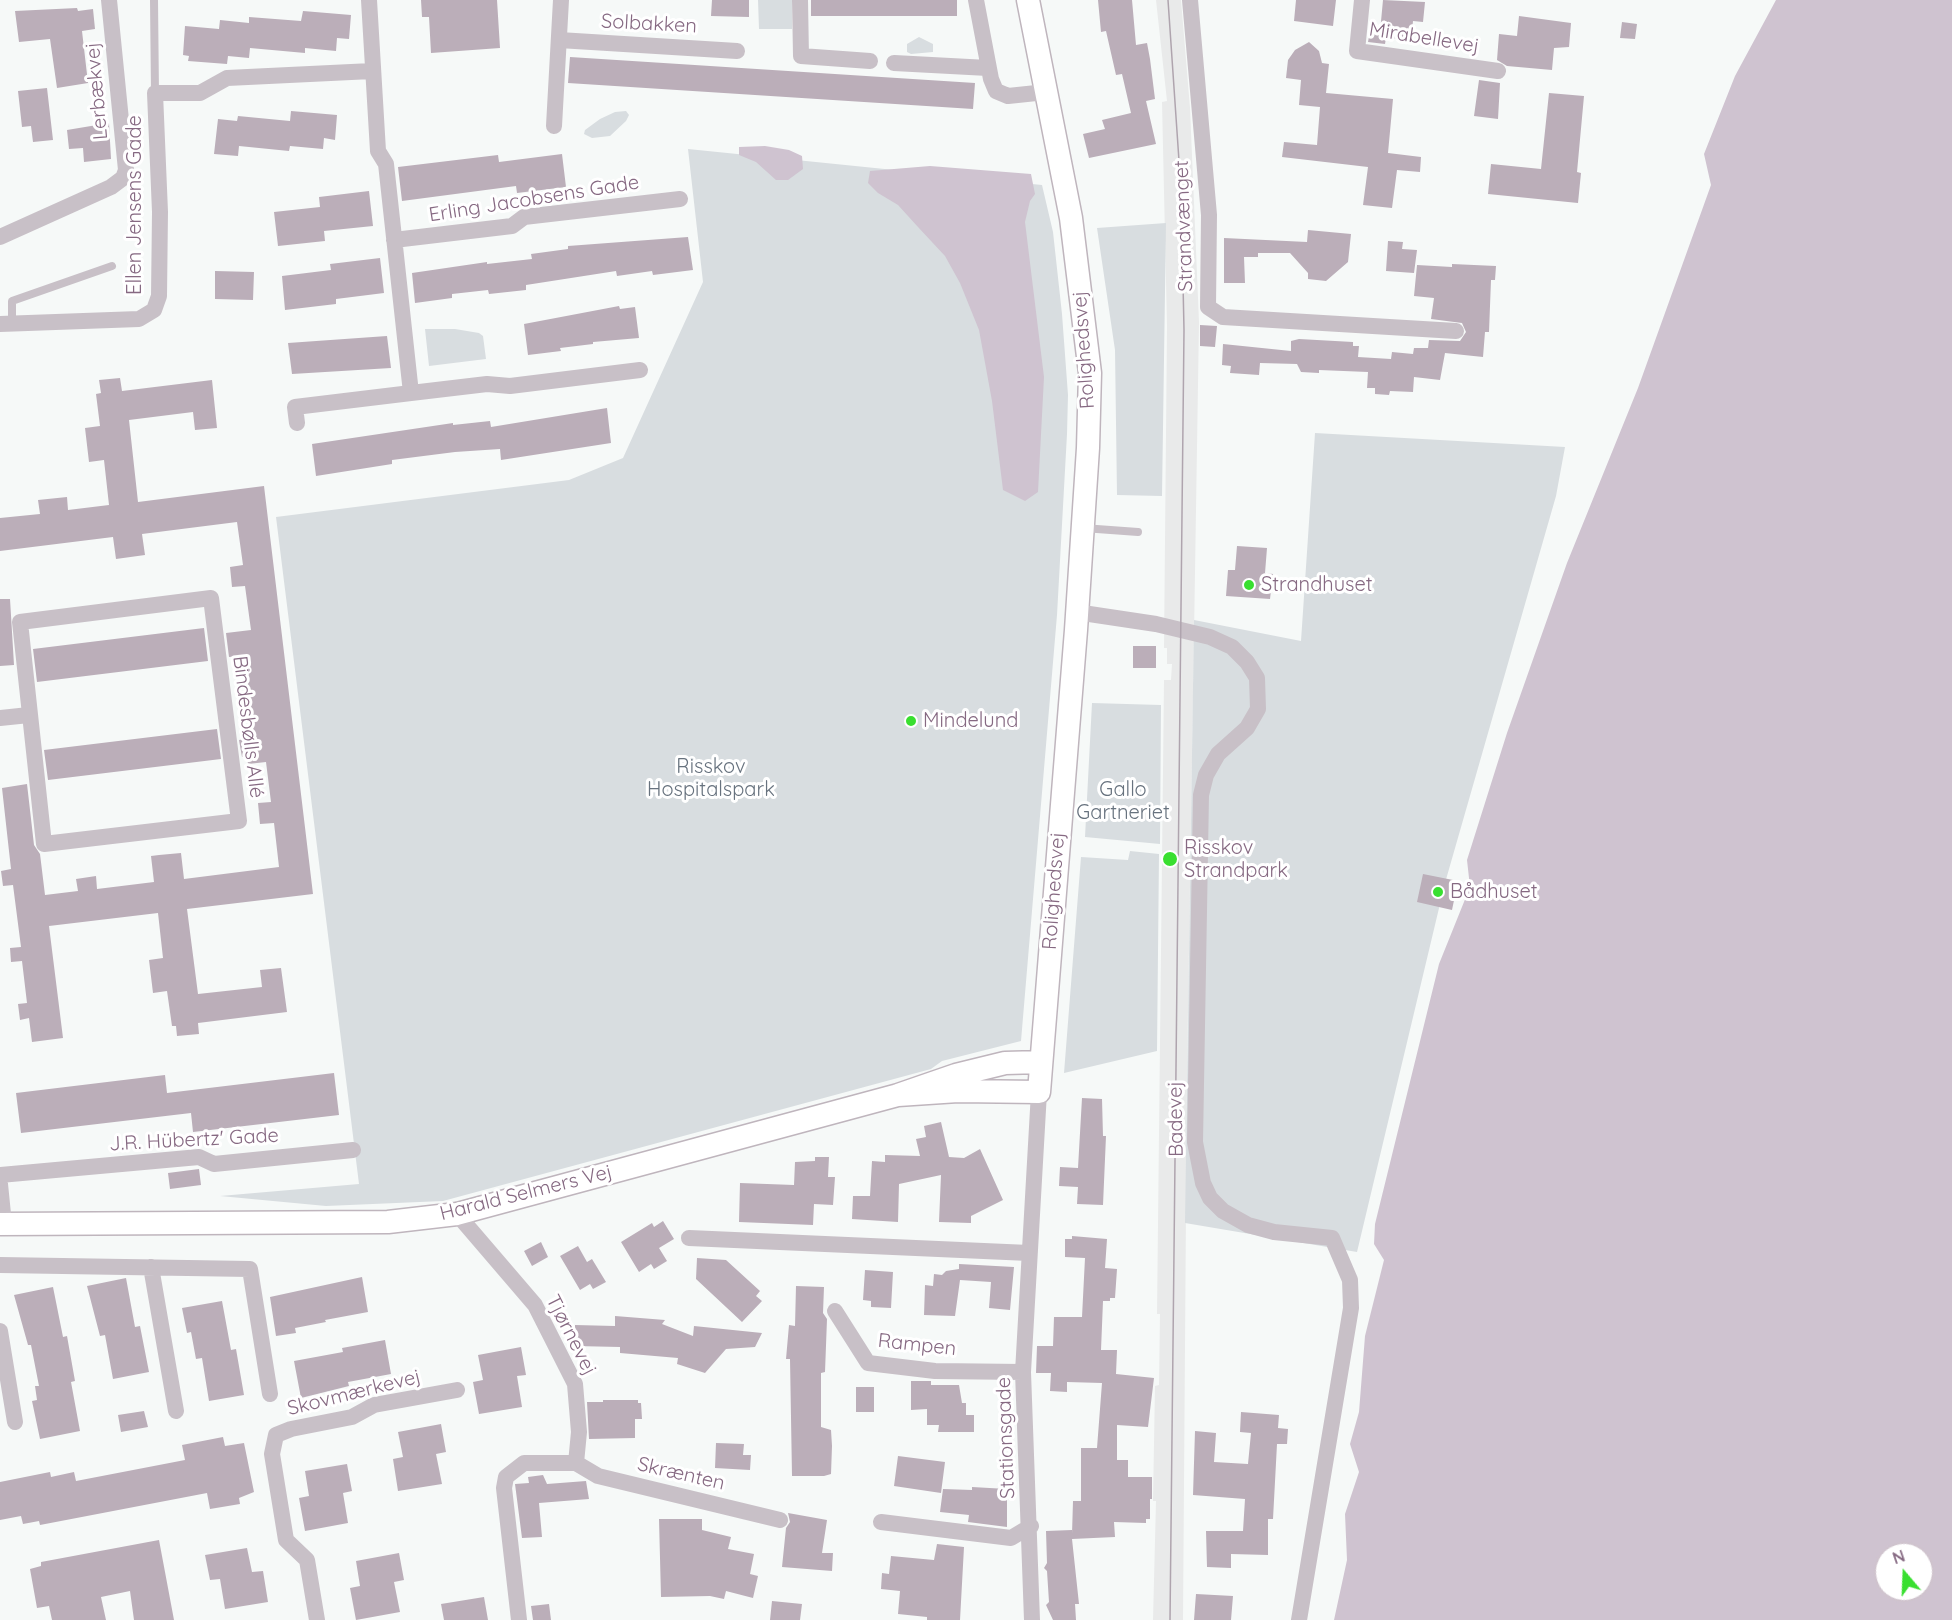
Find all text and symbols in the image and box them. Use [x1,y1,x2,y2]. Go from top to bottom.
street label: Solbakken [600,10,698,38]
street label: Mirabellevej [1367,17,1481,59]
street label: Lerbækvej [81,41,113,141]
street label: Ellen Jensens Gade [123,115,147,295]
street label: Strandvænget [1170,160,1198,292]
street label: Erling Jacobsens Gade [427,171,641,227]
street label: Rolighedsvej [1068,290,1100,410]
place label: Strandhuset [1261,573,1372,597]
marker: Strandhuset [1242,578,1256,592]
street label: Bindesbølls Allé [227,655,269,799]
place label: Mindelund [923,709,1018,733]
marker: Mindelund [904,714,918,728]
park label: Risskov Hospitalspark [647,755,775,802]
park label: Gallo Gartneriet [1076,778,1170,825]
street label: Rolighedsvej [1038,831,1070,951]
place label: Risskov Strandpark [1184,836,1288,883]
marker: Risskov Strandpark [1161,850,1179,868]
place label: Bådhuset [1450,880,1537,904]
marker: Bådhuset [1431,885,1445,899]
street label: Badevej [1163,1081,1189,1157]
street label: J.R. Hübertz' Gade [109,1124,279,1156]
street label: Harald Selmers Vej [437,1160,615,1226]
street label: Tjørnevej [541,1291,601,1379]
street label: Rampen [877,1329,957,1361]
street label: Skovmærkevej [285,1365,423,1421]
street label: Stationsgade [992,1377,1020,1499]
street label: Skrænten [635,1452,727,1496]
north arrow [1874,1542,1934,1602]
text: N [1890,1546,1908,1568]

